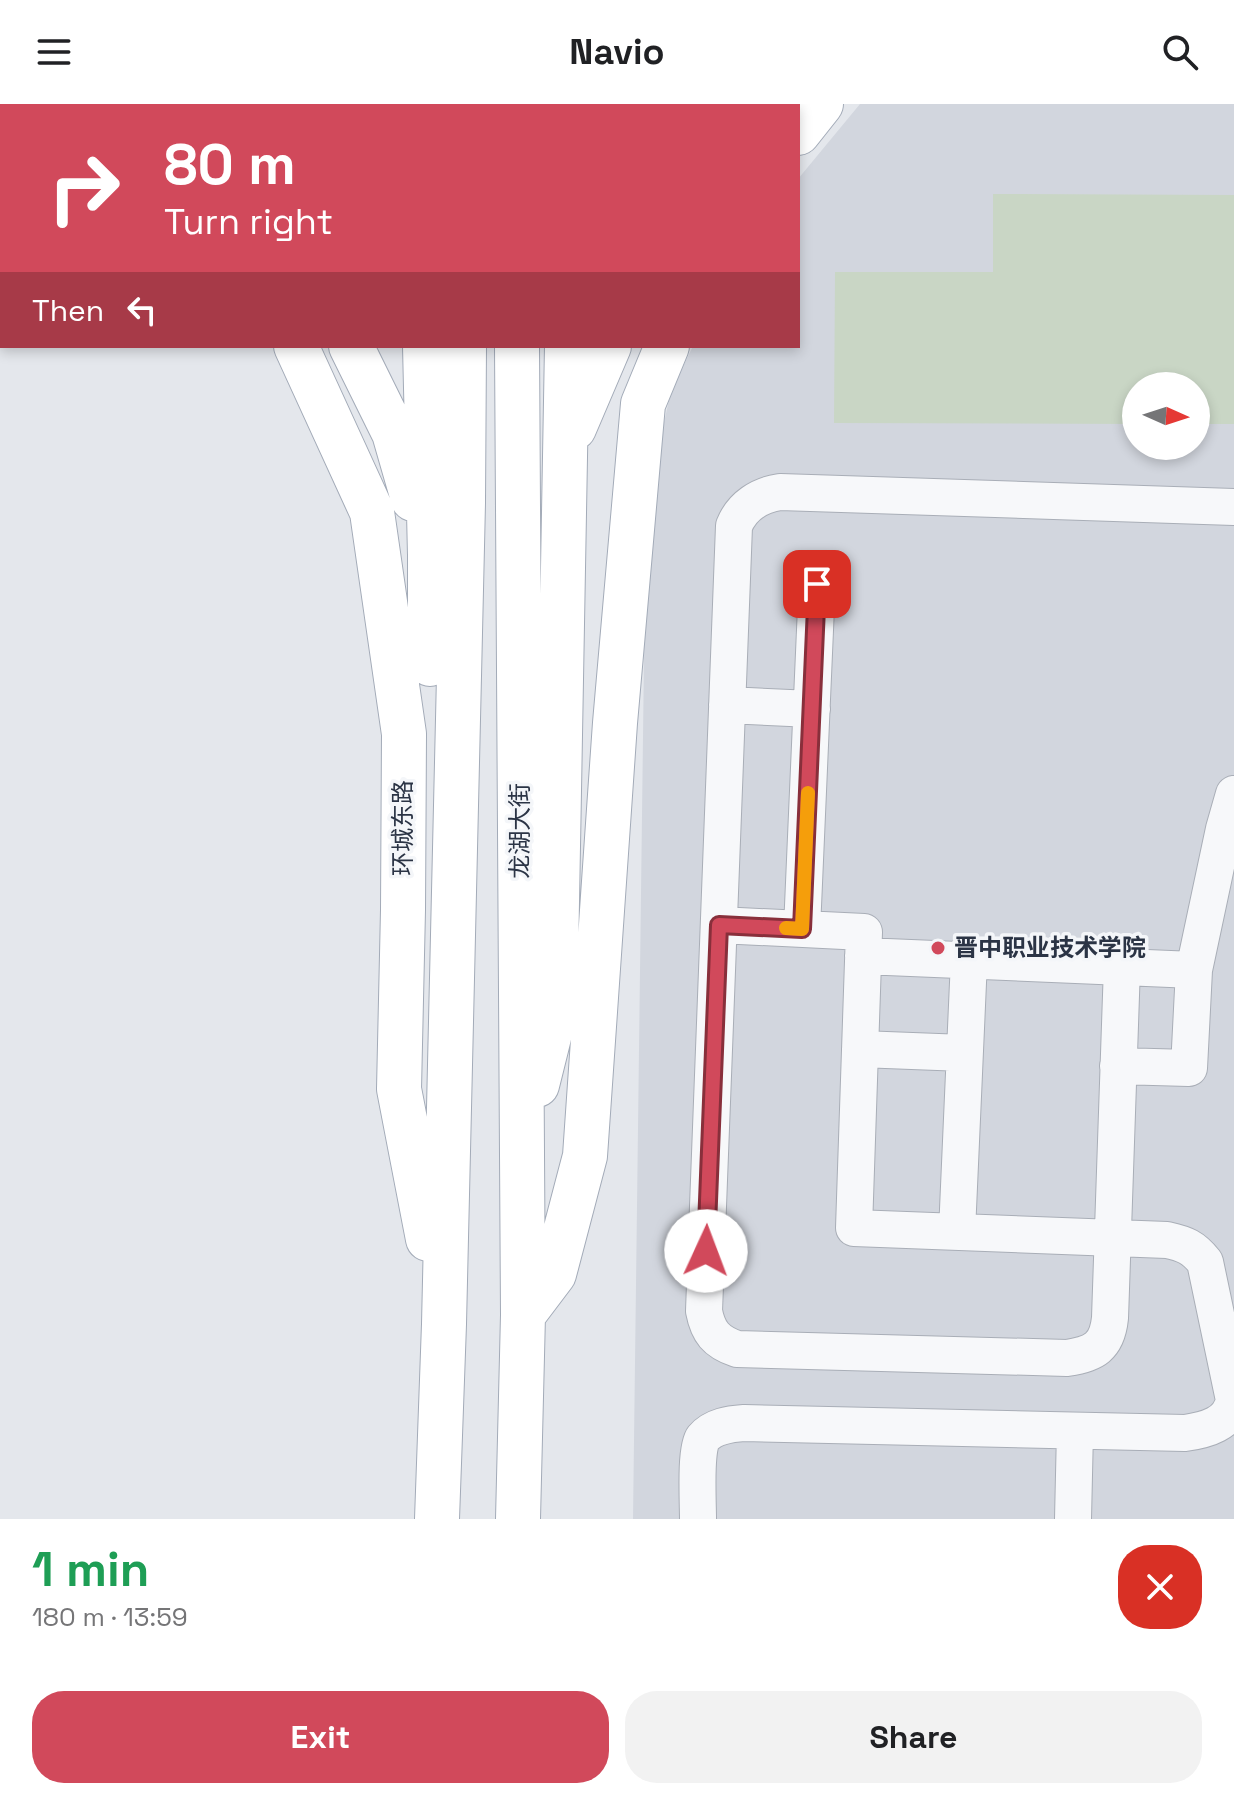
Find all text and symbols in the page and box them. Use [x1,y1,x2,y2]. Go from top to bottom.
text: Navio [569,29,665,75]
icon: menu [32,30,76,74]
icon: search [1158,30,1202,74]
text: 80 m [164,129,296,200]
icon: right [32,136,136,240]
text: Turn right [164,199,333,245]
icon: left [120,288,164,332]
text: Then [32,291,104,330]
north arrow [1122,372,1210,460]
map controls [1122,372,1210,460]
pin [783,550,851,618]
icon: arrive [795,562,839,606]
street label: 环城东路 [387,780,418,876]
street label: 龙湖大街 [504,783,535,879]
place label: 晋中职业技术学院 [954,932,1146,963]
marker: 晋中职业技术学院 [929,939,947,957]
position arrow [664,1209,748,1293]
text: 1 min [32,1539,149,1600]
button: close [1118,1545,1202,1629]
text: 180 m · 13:59 [32,1600,188,1634]
button: Exit [32,1691,609,1783]
button: Share [625,1691,1202,1783]

